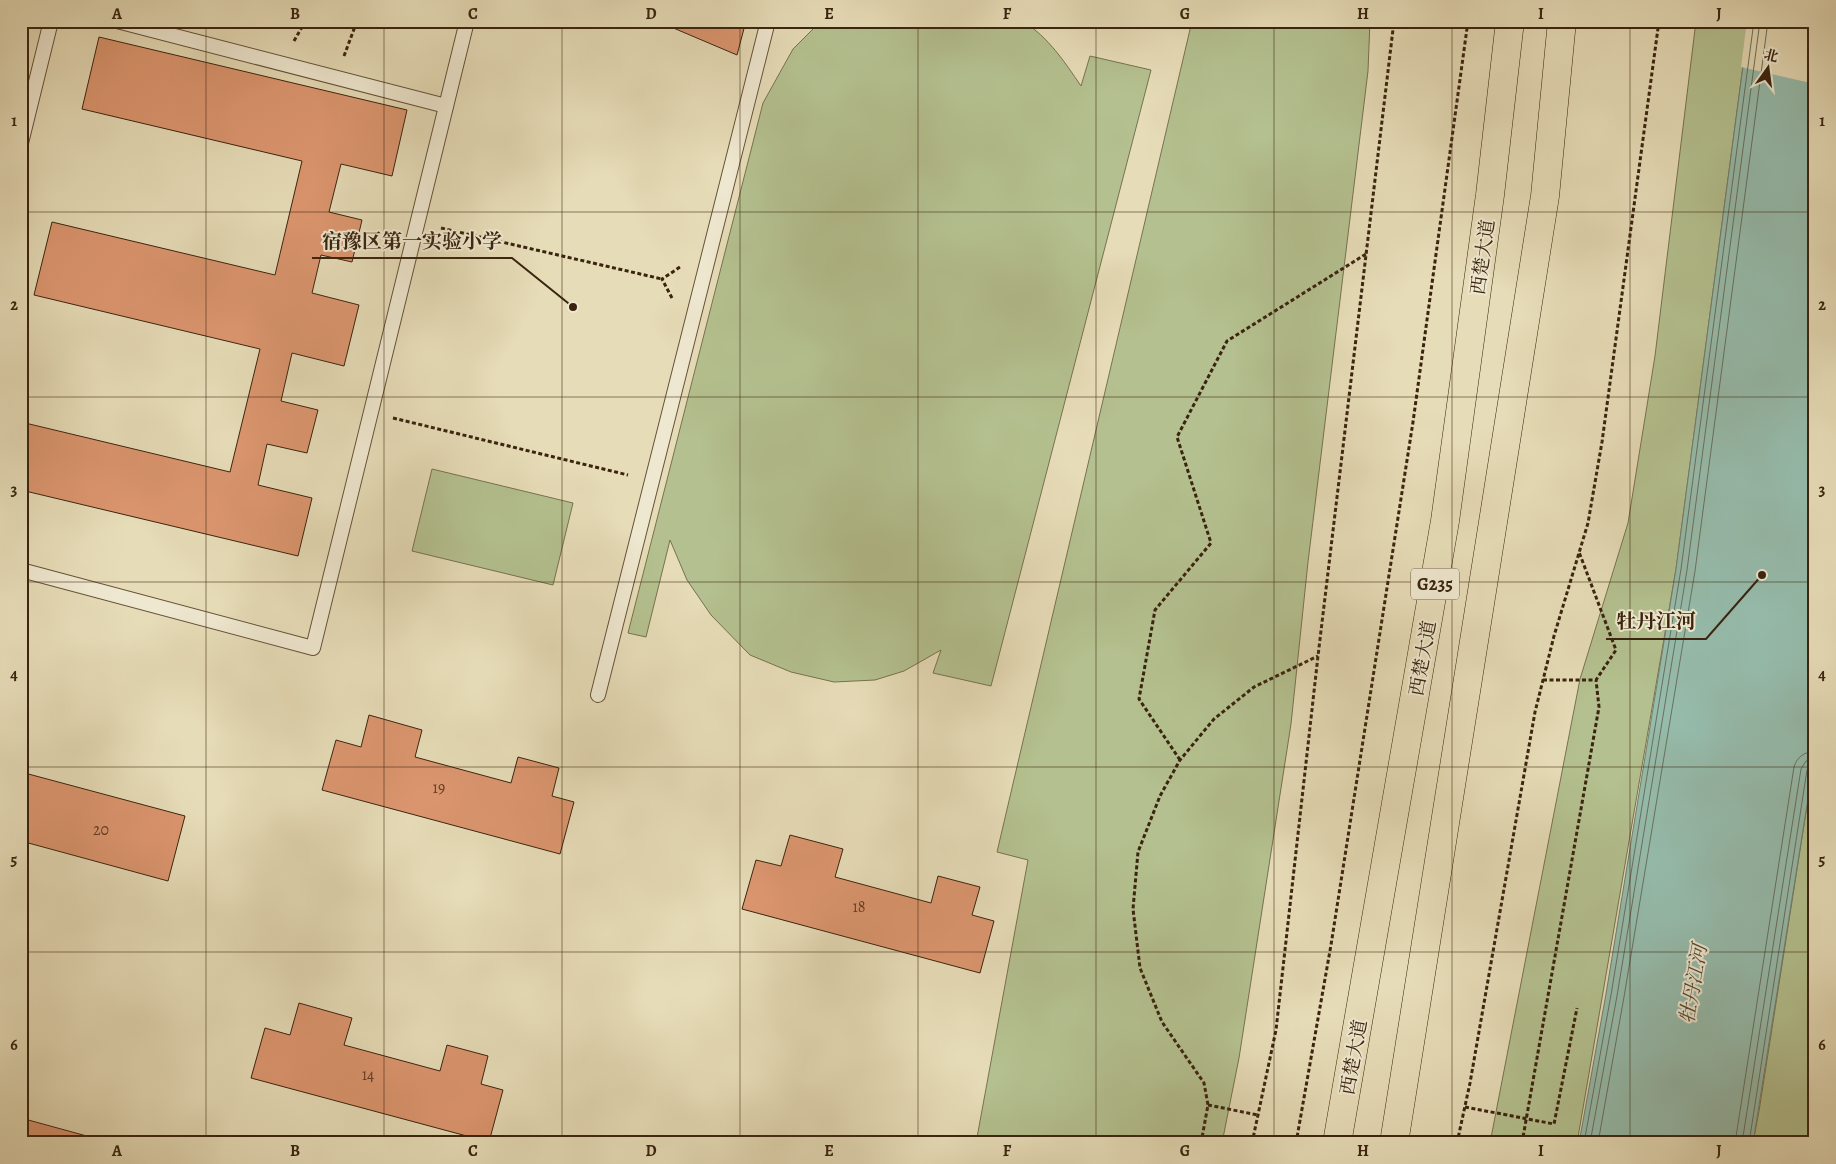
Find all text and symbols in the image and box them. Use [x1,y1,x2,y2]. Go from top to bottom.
text: A [111,3,123,25]
text: B [290,3,300,25]
text: C [468,3,478,25]
text: D [645,3,657,25]
text: E [824,3,834,25]
text: F [1003,3,1012,25]
text: G [1180,3,1190,25]
text: H [1357,3,1369,25]
text: I [1538,3,1544,25]
text: J [1716,3,1722,25]
north arrow [1744,42,1794,92]
text: 北 [1762,45,1780,67]
text: 1 [11,110,17,132]
text: 1 [1819,110,1825,132]
street label: 西楚大道 [1465,218,1501,297]
callout: 宿豫区第一实验小学 [312,223,512,258]
text: 宿豫区第一实验小学 [322,228,502,255]
text: 2 [10,294,18,316]
text: 2 [1818,294,1826,316]
text: 3 [11,479,18,501]
text: 3 [1819,479,1826,501]
road number: G235 [1411,568,1459,600]
callout: 牡丹江河 [1606,604,1706,639]
text: 牡丹江河 [1616,608,1696,635]
street label: 西楚大道 [1404,618,1442,698]
text: 4 [10,664,18,686]
text: 4 [1818,664,1826,686]
house number: 19 [433,777,445,799]
house number: 20 [93,819,109,841]
text: 5 [11,849,18,871]
text: 5 [1819,849,1826,871]
house number: 18 [852,896,866,918]
water label: 牡丹江河 [1673,939,1714,1026]
street label: 西楚大道 [1335,1017,1373,1097]
text: 6 [10,1034,18,1056]
text: 6 [1818,1034,1826,1056]
house number: 14 [362,1064,374,1086]
text: A [111,1140,123,1162]
text: B [290,1140,300,1162]
text: C [468,1140,478,1162]
text: D [645,1140,657,1162]
text: E [824,1140,834,1162]
text: F [1003,1140,1012,1162]
text: G [1180,1140,1190,1162]
text: H [1357,1140,1369,1162]
text: I [1538,1140,1544,1162]
text: J [1716,1140,1722,1162]

